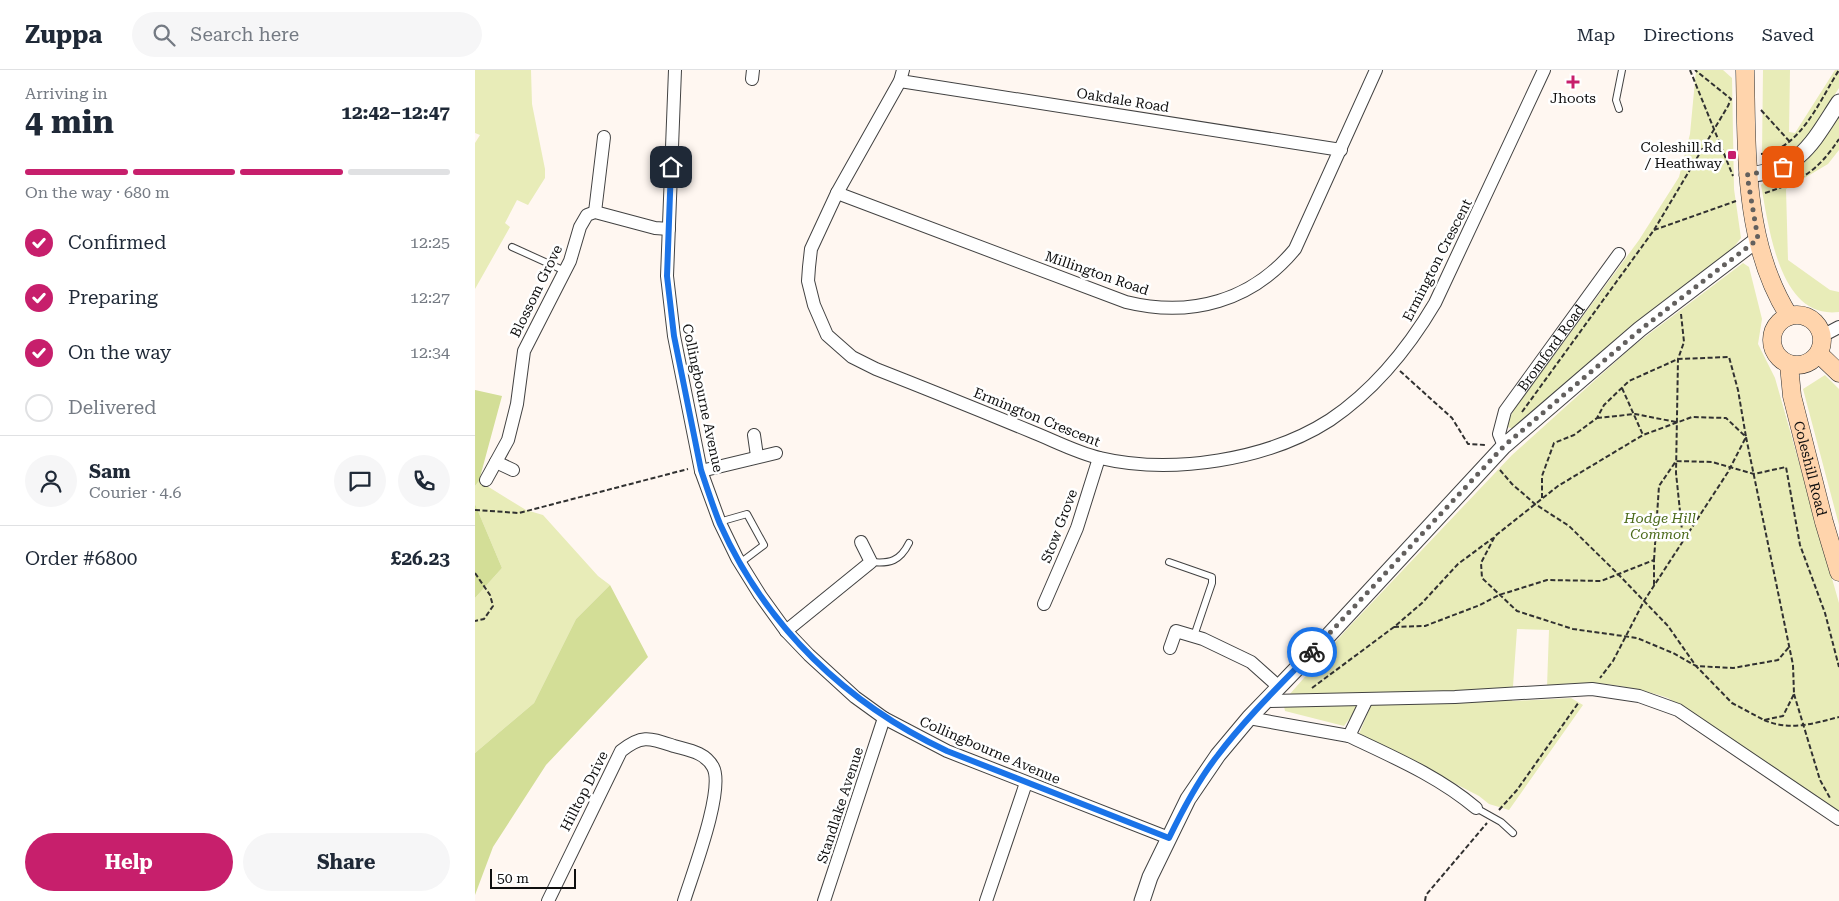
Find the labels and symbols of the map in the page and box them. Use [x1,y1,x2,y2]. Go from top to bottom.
marker: Jhoots [1567,76,1579,88]
street label: Oakdale Road [1075,85,1171,115]
place label: Jhoots [1550,90,1596,106]
place label: Coleshill Rd / Heathway [1640,139,1723,171]
pin [650,146,692,188]
pin [1762,146,1804,188]
marker: Coleshill Rd / Heathway [1726,149,1738,161]
street label: Ermington Crescent [1399,196,1475,324]
street label: Blossom Grove [507,242,565,340]
street label: Millington Road [1043,248,1151,298]
street label: Bromford Road [1514,301,1588,394]
street label: Collingbourne Avenue [679,322,727,474]
street label: Ermington Crescent [971,384,1103,450]
street label: Coleshill Road [1791,419,1830,518]
street label: Stow Grove [1038,487,1080,565]
park label: Hodge Hill Common [1623,510,1696,542]
courier [1287,627,1337,677]
street label: Collingbourne Avenue [917,713,1063,787]
street label: Standlake Avenue [814,745,866,865]
street label: Hilltop Drive [557,748,611,834]
scale bar [490,866,576,889]

